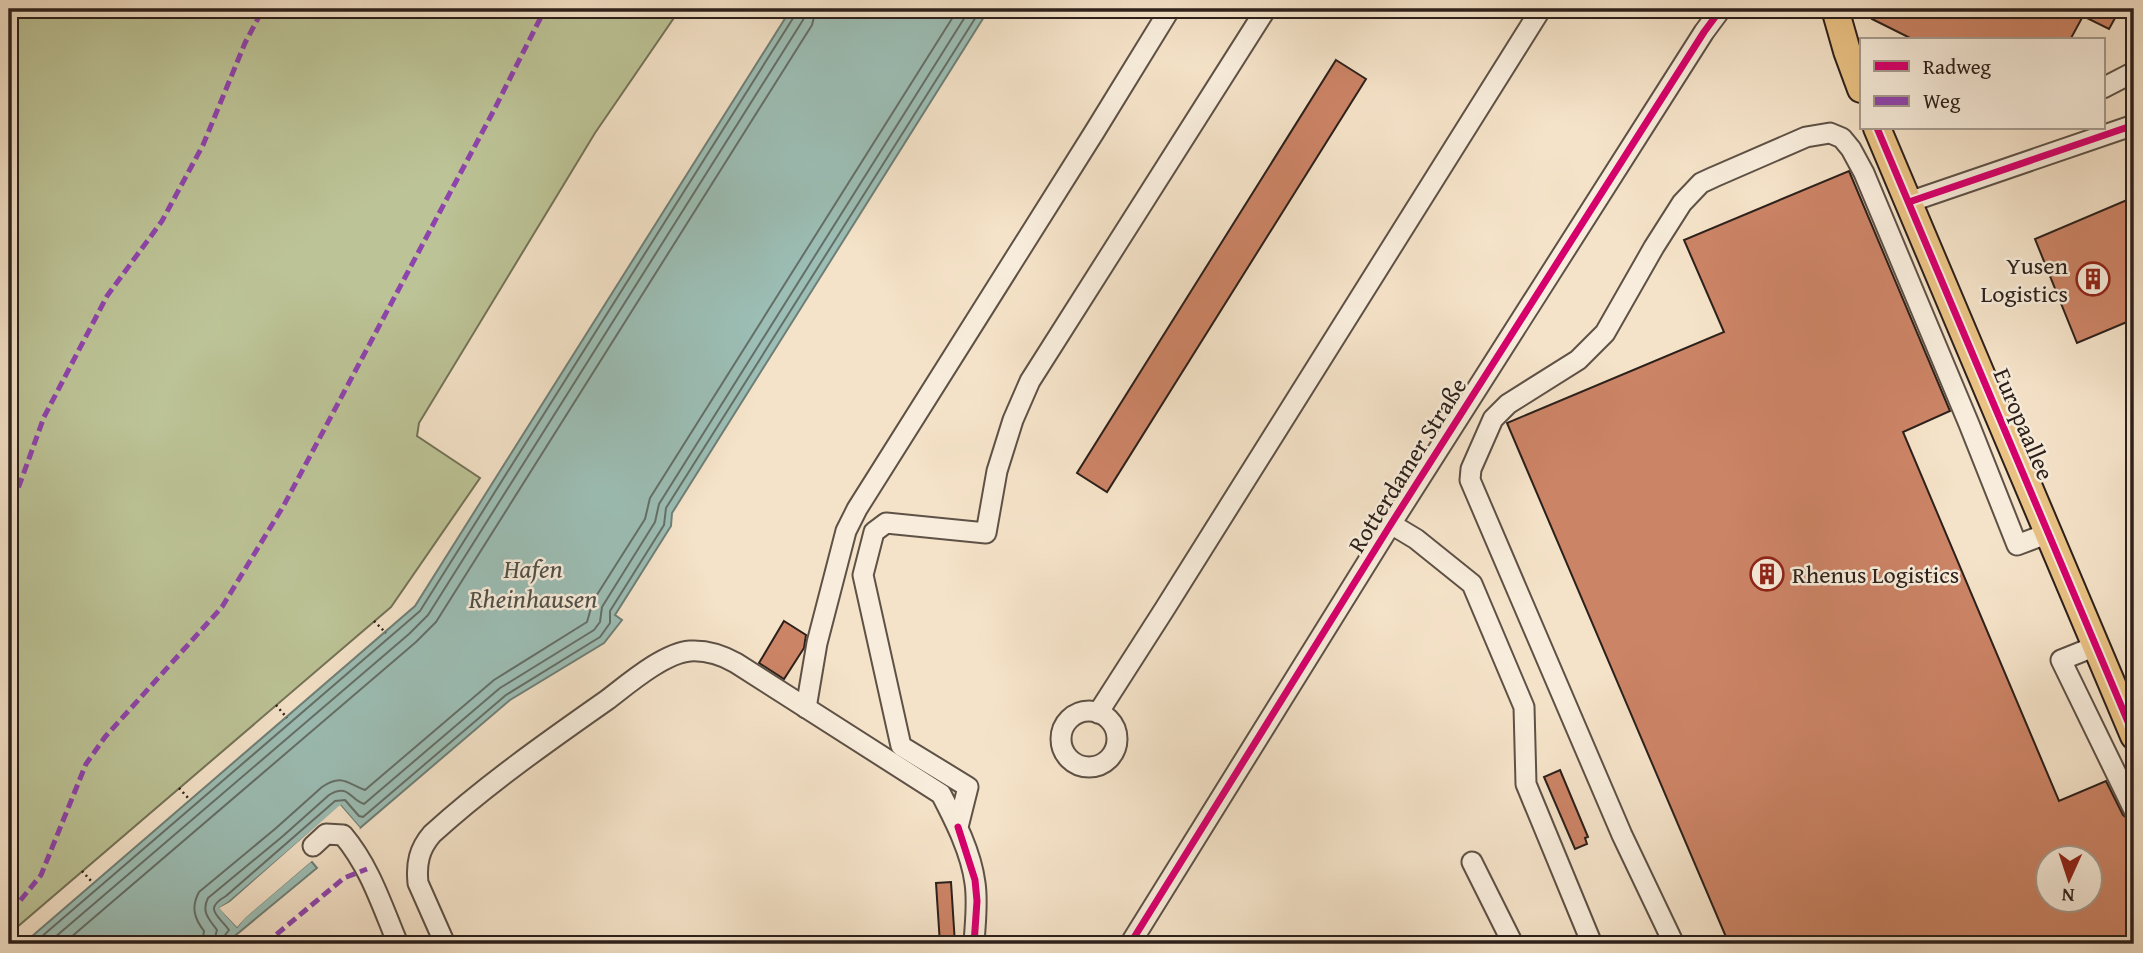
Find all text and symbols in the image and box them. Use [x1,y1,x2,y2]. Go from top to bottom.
legend [1860,38,2104,130]
text: Radweg [1923,51,1992,82]
text: Weg [1923,85,1961,116]
place label: Yusen Logistics [1980,248,2069,311]
building icon: Yusen Logistics [2074,260,2112,298]
street label: Europaallee [1985,363,2063,485]
street label: Rotterdamer Straße [1339,371,1475,559]
water label: Hafen Rheinhausen [468,549,597,618]
building icon: Rhenus Logistics [1748,555,1786,593]
place label: Rhenus Logistics [1792,557,1959,592]
north arrow [2035,844,2104,914]
text: N [2061,882,2075,910]

